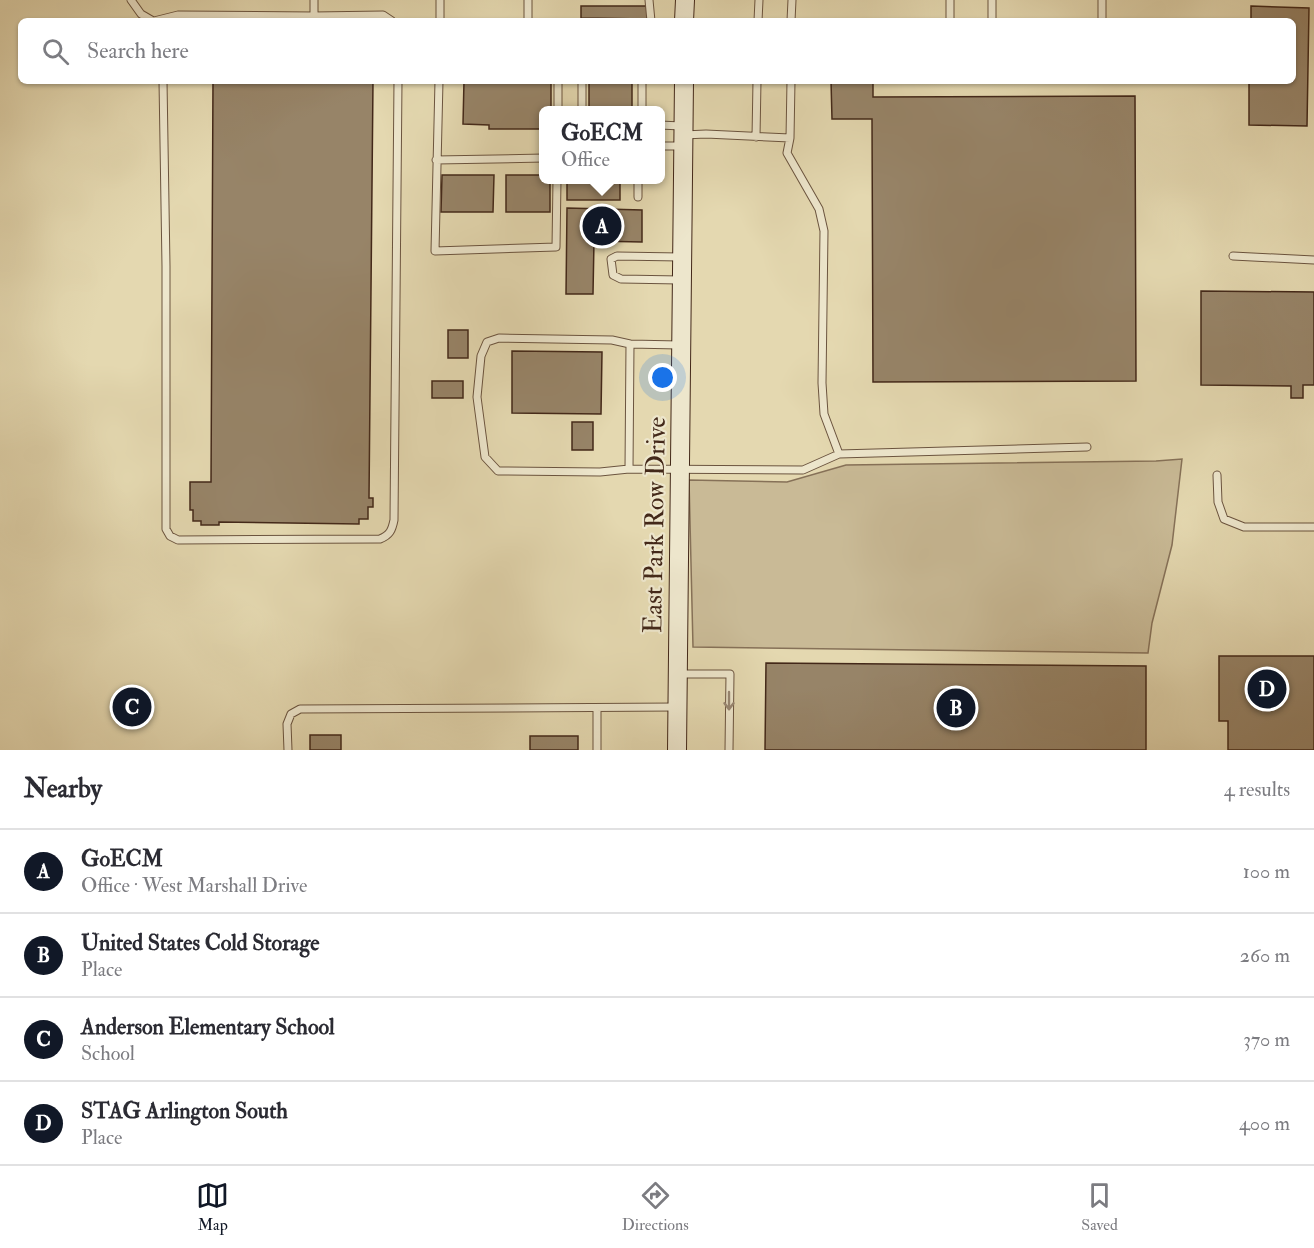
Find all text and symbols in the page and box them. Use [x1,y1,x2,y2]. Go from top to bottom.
search box [18,18,1296,84]
icon: search [39,35,72,68]
text: Search here [87,37,189,65]
popup [539,106,665,184]
text: GoECM [561,119,643,147]
text: Office [561,147,610,172]
pin: A [582,204,622,248]
your location [648,363,677,392]
street label: East Park Row Drive [637,416,673,634]
pin: D [1248,666,1286,712]
pin: C [112,684,152,730]
pin: B [936,686,976,730]
one-way arrow [723,691,735,711]
text: Nearby [24,773,102,805]
text: 4 results [1224,777,1290,802]
text: GoECM [81,845,163,873]
text: A [37,859,50,884]
text: 100 m [1243,859,1290,884]
text: Office · West Marshall Drive [81,873,307,898]
text: United States Cold Storage [81,929,319,957]
text: B [37,943,50,968]
text: 260 m [1240,943,1290,968]
text: Place [81,957,122,982]
text: Anderson Elementary School [81,1013,335,1041]
text: C [36,1027,51,1052]
text: 370 m [1243,1027,1290,1052]
text: School [81,1041,135,1066]
text: STAG Arlington South [81,1097,288,1125]
text: D [35,1111,52,1136]
text: 400 m [1239,1111,1290,1136]
text: Place [81,1125,122,1150]
tab: Map [196,1179,229,1235]
tab: Directions [622,1179,689,1235]
tab: Saved [1081,1179,1118,1235]

